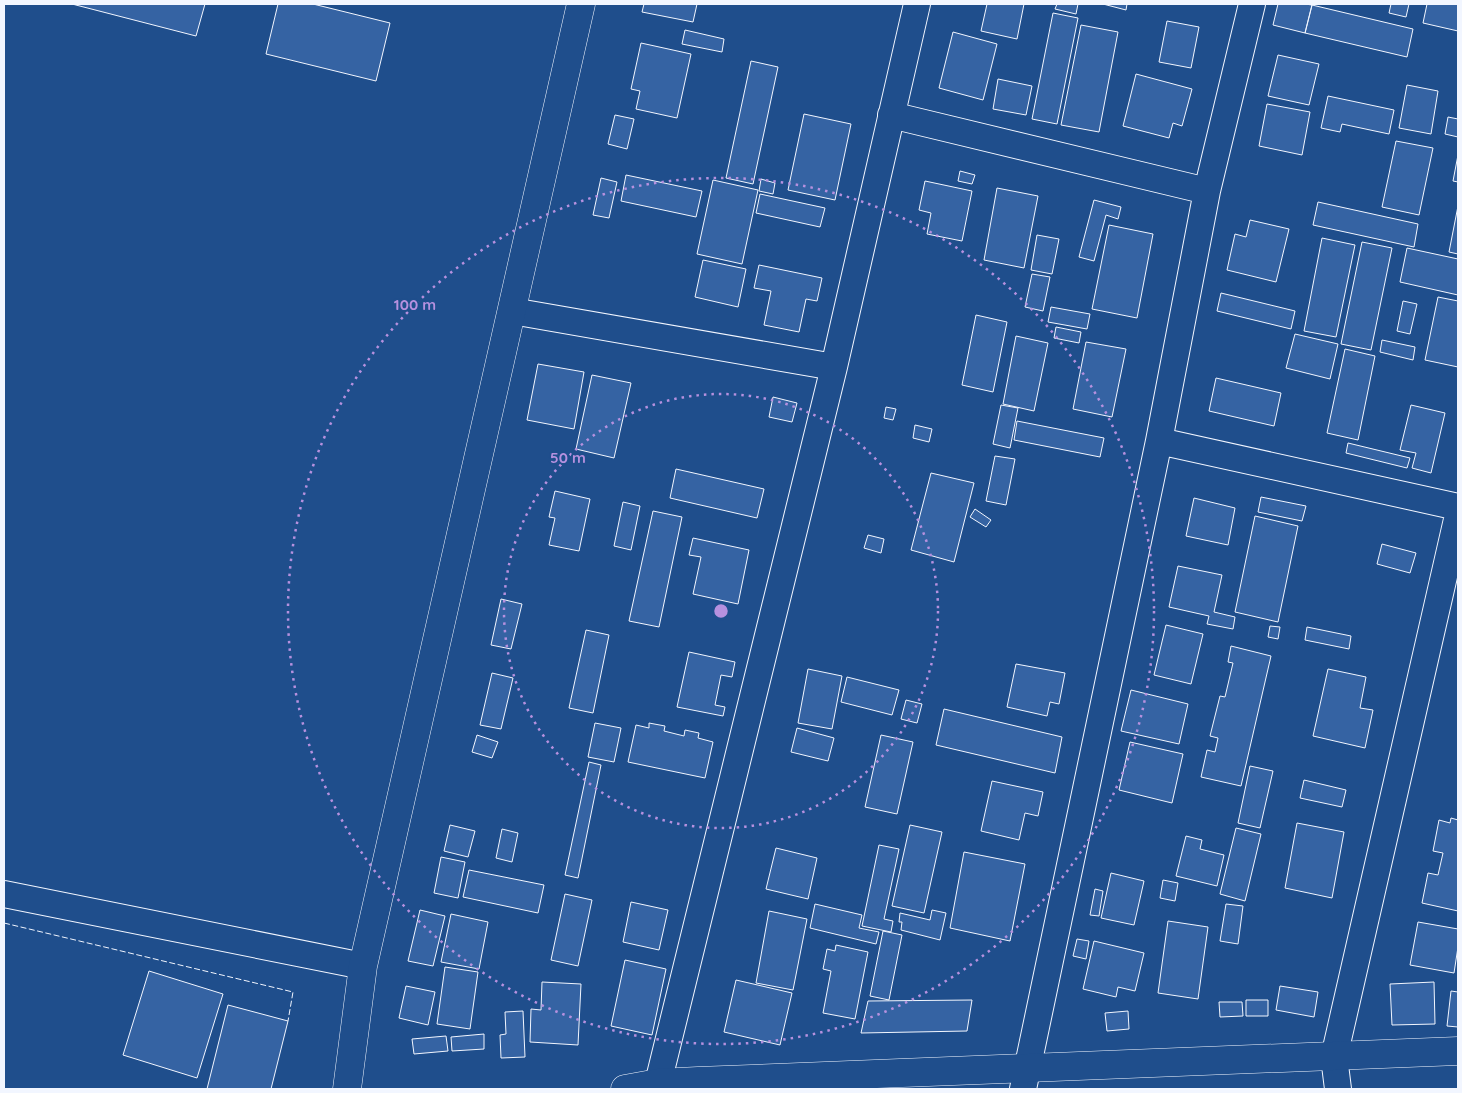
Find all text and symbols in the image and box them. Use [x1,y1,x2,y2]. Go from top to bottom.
text: 100 m [394,295,436,314]
text: 50 m [550,448,586,467]
centre of rings [712,602,730,620]

